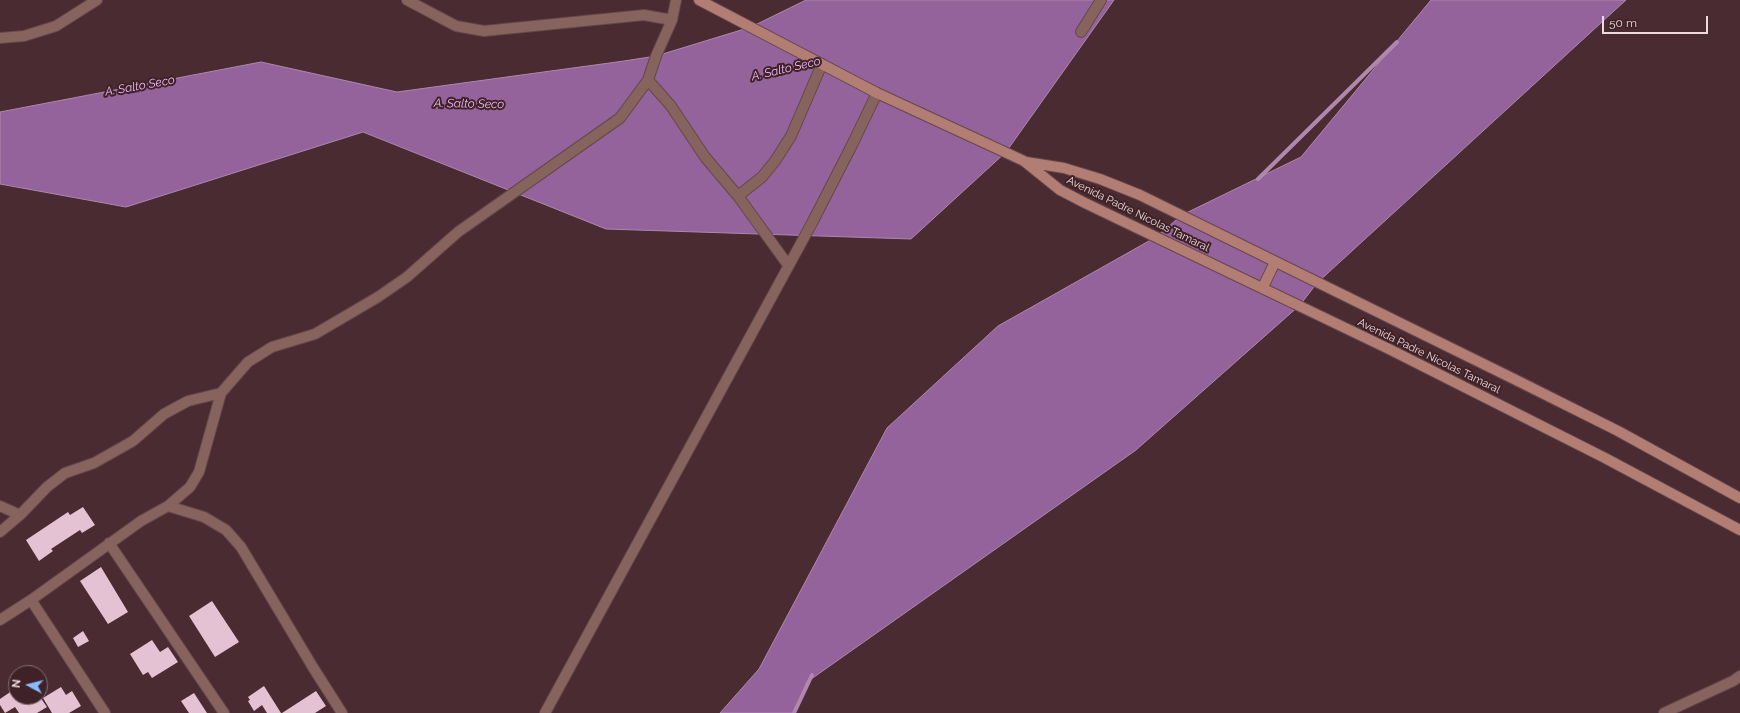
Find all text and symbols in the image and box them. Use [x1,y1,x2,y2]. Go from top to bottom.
scale bar [1604,8,1710,34]
text: 50 m [1609,16,1637,30]
water label: A. Salto Seco [750,54,822,84]
water label: A. Salto Seco [104,73,176,99]
water label: A. Salto Seco [434,96,504,112]
street label: Avenida Padre Nicolas Tamaral [1064,174,1212,254]
street label: Avenida Padre Nicolas Tamaral [1355,316,1503,396]
north arrow [8,665,48,705]
text: N [10,679,24,689]

